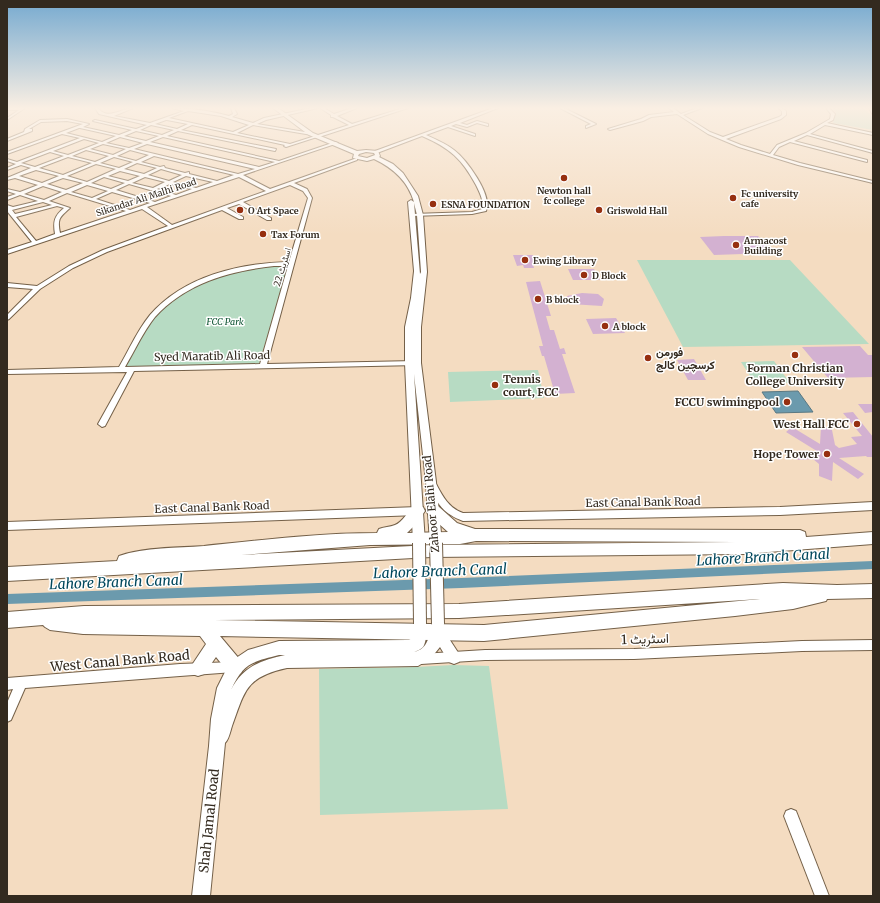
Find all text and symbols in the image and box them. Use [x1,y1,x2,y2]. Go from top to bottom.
marker: Newton hall fc college [559,173,569,183]
street label: Sikandar Ali Malhi Road [94,175,198,218]
place label: Newton hall fc college [537,185,591,206]
place label: Fc university cafe [741,188,799,209]
marker: Fc university cafe [728,193,738,203]
marker: ESNA FOUNDATION [428,199,438,209]
place label: ESNA FOUNDATION [441,199,530,210]
marker: O Art Space [235,205,245,215]
place label: O Art Space [248,205,299,216]
marker: Griswold Hall [594,205,604,215]
place label: Griswold Hall [607,205,667,216]
marker: Tax Forum [258,229,268,239]
place label: Tax Forum [271,229,320,240]
place label: Armacost Building [743,235,787,256]
marker: Armacost Building [731,240,741,250]
street label: اسٹریٹ 22 [271,246,294,288]
marker: Ewing Library [520,255,530,265]
place label: Ewing Library [533,255,597,266]
marker: D Block [579,270,589,280]
place label: D Block [592,270,626,281]
marker: B block [533,294,543,304]
place label: B block [546,294,579,305]
park label: FCC Park [205,316,244,327]
marker: A block [600,321,610,331]
place label: A block [612,321,646,332]
place label: فورمن کرسچین کالج [656,345,715,373]
street label: Syed Maratib Ali Road [154,348,271,364]
marker: Forman Christian College University [790,350,800,360]
marker: فورمن کرسچین کالج [643,353,653,363]
place label: Forman Christian College University [746,361,845,388]
place label: Tennis court, FCC [503,372,559,399]
marker: Tennis court, FCC [490,380,500,390]
place label: FCCU swimingpool [675,395,779,409]
marker: FCCU swimingpool [782,397,792,407]
place label: West Hall FCC [772,417,849,431]
marker: West Hall FCC [852,419,862,429]
place label: Hope Tower [753,447,819,461]
marker: Hope Tower [822,449,832,459]
street label: Zahoor Elahi Road [420,454,442,553]
street label: East Canal Bank Road [585,494,701,510]
street label: East Canal Bank Road [154,498,270,516]
water label: Lahore Branch Canal [696,545,830,569]
water label: Lahore Branch Canal [373,560,507,582]
water label: Lahore Branch Canal [49,571,183,593]
street label: اسٹریٹ 1 [621,630,669,648]
street label: West Canal Bank Road [49,646,190,676]
street label: Shah Jamal Road [195,768,223,874]

